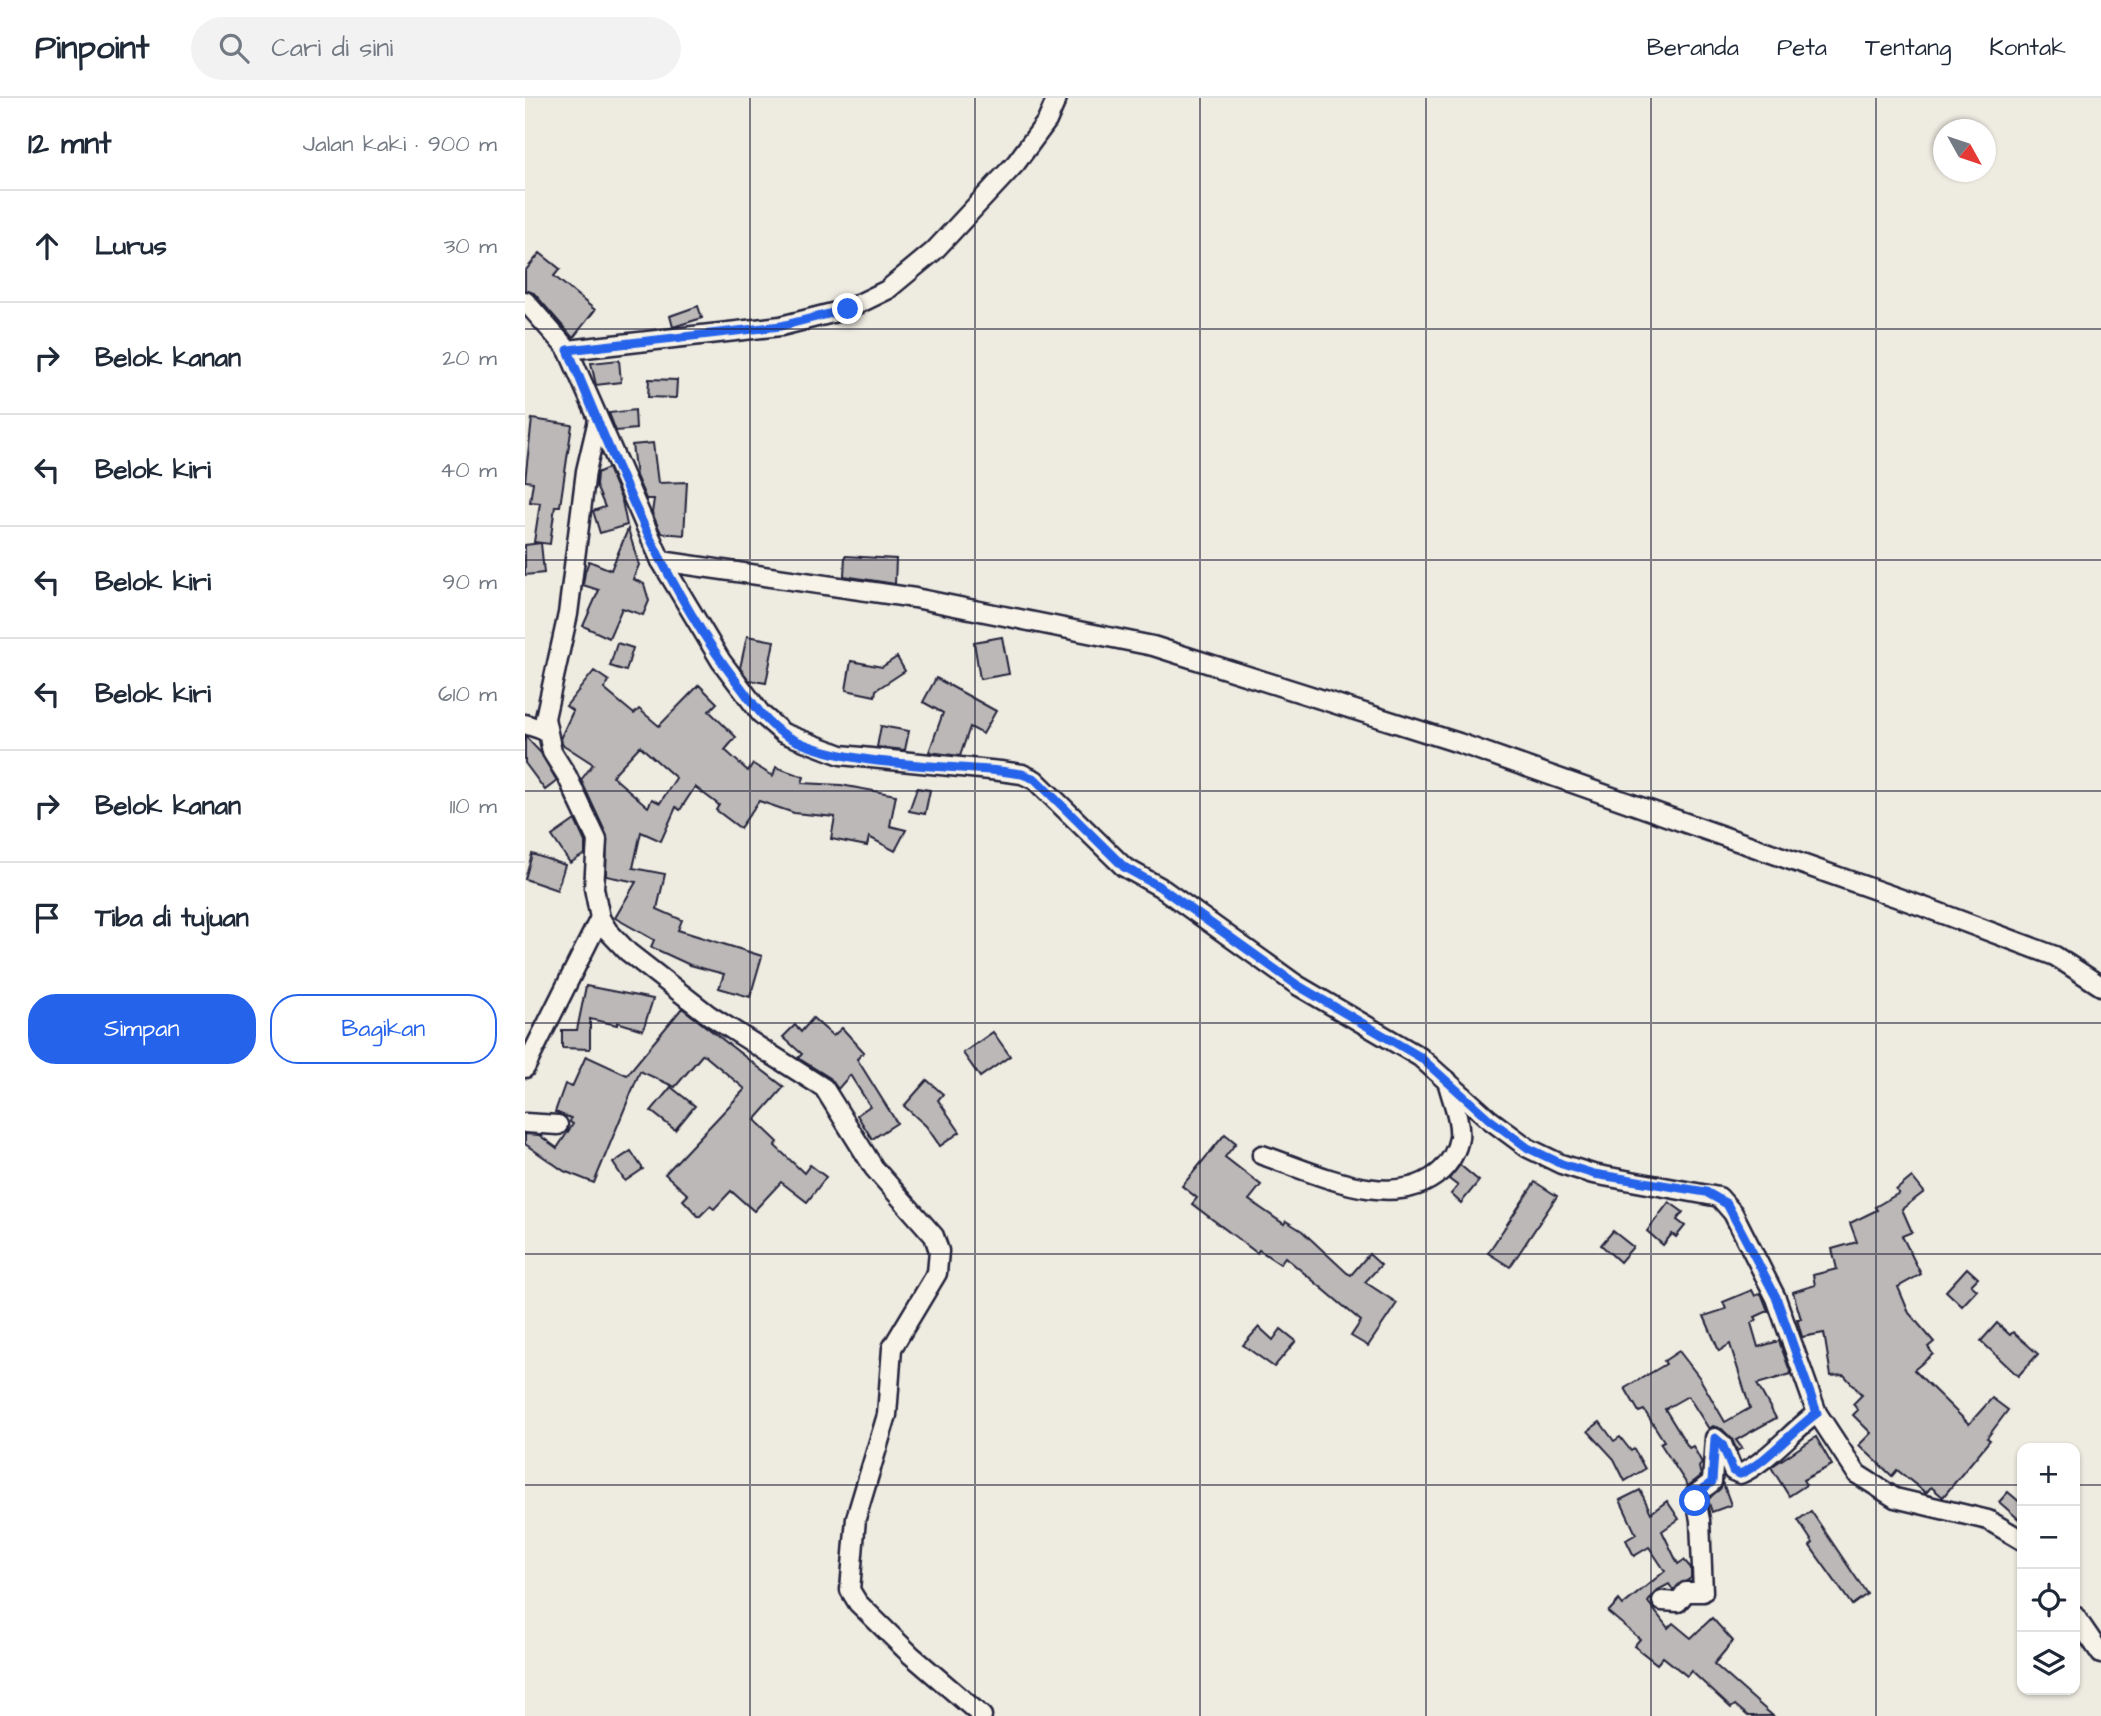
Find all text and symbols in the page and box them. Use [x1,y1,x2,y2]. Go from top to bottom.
search box [191,17,681,80]
text: Pinpoint [35,25,149,71]
icon: search [215,29,253,67]
text: Cari di sini [271,30,393,66]
text: Beranda [1647,31,1739,65]
text: Peta [1777,31,1827,65]
text: Tentang [1865,31,1951,65]
text: Kontak [1989,31,2066,65]
north arrow [1933,119,1996,182]
text: 12 mnt [28,123,112,165]
text: Jalan kaki · 900 m [303,128,497,160]
icon: ahead [28,227,66,265]
text: Lurus [95,228,167,264]
text: 30 m [444,230,497,262]
route end [832,293,863,324]
icon: right [28,339,66,377]
text: Belok kanan [95,340,241,376]
text: 20 m [442,342,497,374]
icon: left [28,451,66,489]
text: Belok kiri [95,452,211,488]
text: 40 m [440,454,497,486]
icon: left [28,563,66,601]
text: Belok kiri [95,564,211,600]
text: 90 m [442,566,497,598]
icon: left [28,675,66,713]
text: Belok kiri [95,676,211,712]
text: 610 m [438,678,497,710]
icon: right [28,787,66,825]
text: Belok kanan [95,788,241,824]
text: 110 m [449,790,497,822]
icon: arrive [28,899,66,937]
text: Tiba di tujuan [95,900,249,936]
button: Simpan [28,994,256,1064]
button: Bagikan [270,994,497,1064]
map controls [2017,1443,2080,1695]
button: + [2017,1443,2080,1506]
route start [1679,1485,1710,1516]
button: − [2017,1506,2080,1569]
button: locate [2017,1569,2080,1632]
button: layers [2017,1632,2080,1695]

